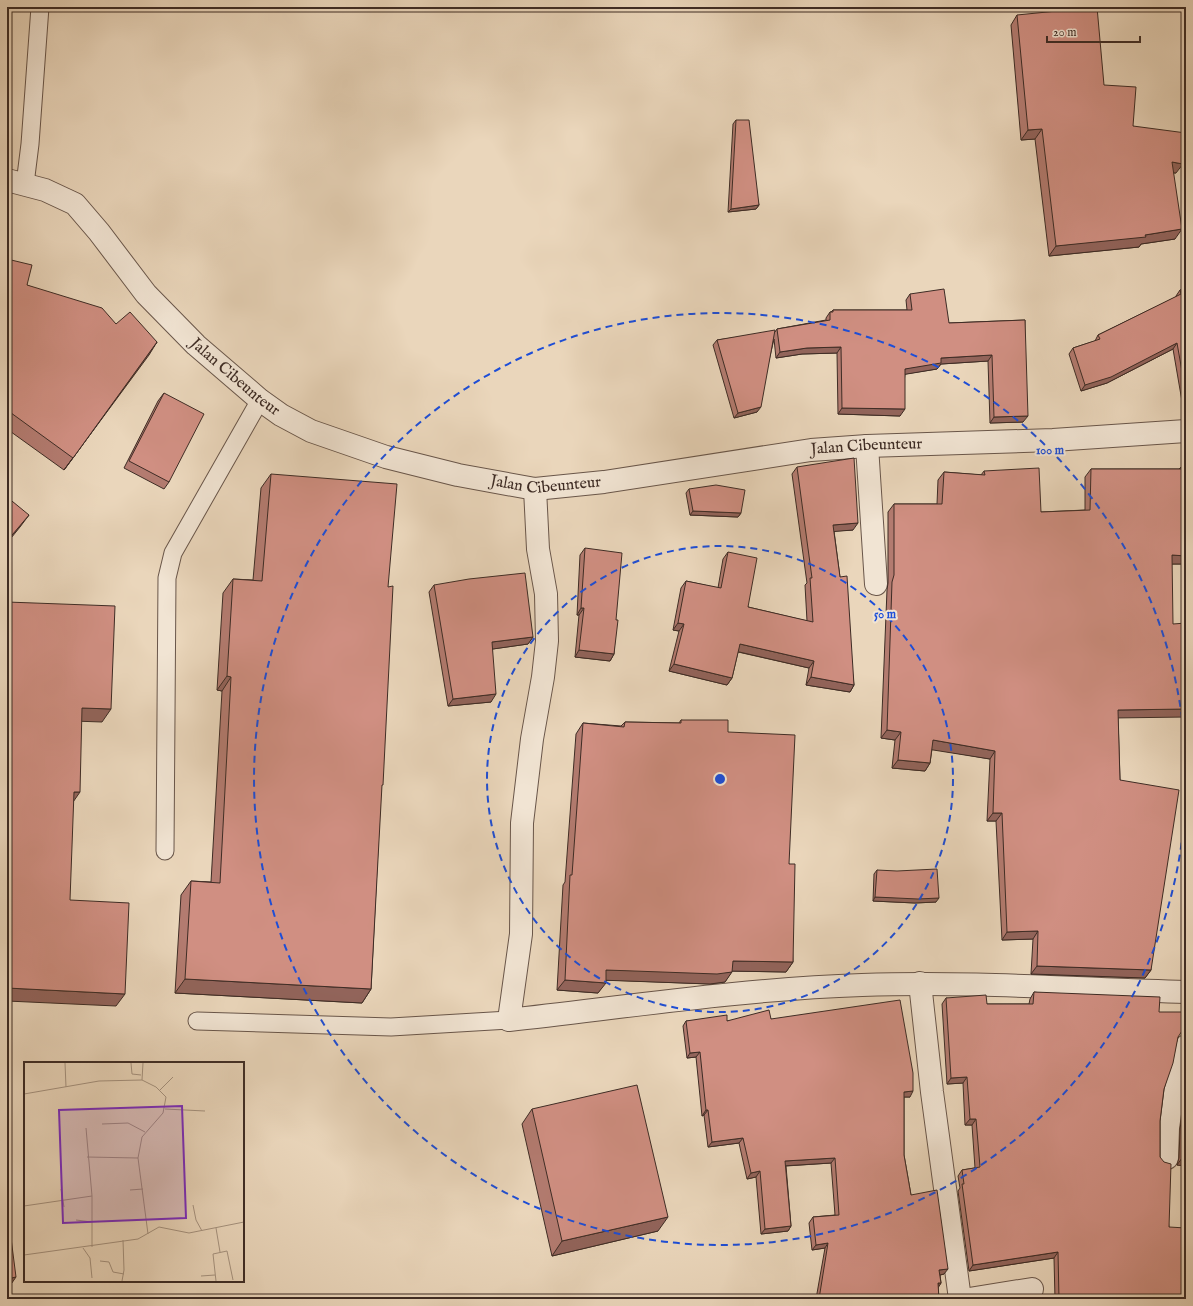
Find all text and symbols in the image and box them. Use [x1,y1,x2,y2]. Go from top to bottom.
scale bar [1047,18,1140,44]
text: 20 m [1053,25,1076,40]
street label: Jalan Cibeunteur [184,333,284,421]
street label: Jalan Cibeunteur [808,434,923,460]
text: 100 m [1036,443,1065,458]
street label: Jalan Cibeunteur [487,471,602,499]
text: 50 m [874,607,897,622]
centre of rings [713,772,727,786]
inset map [24,1062,244,1282]

